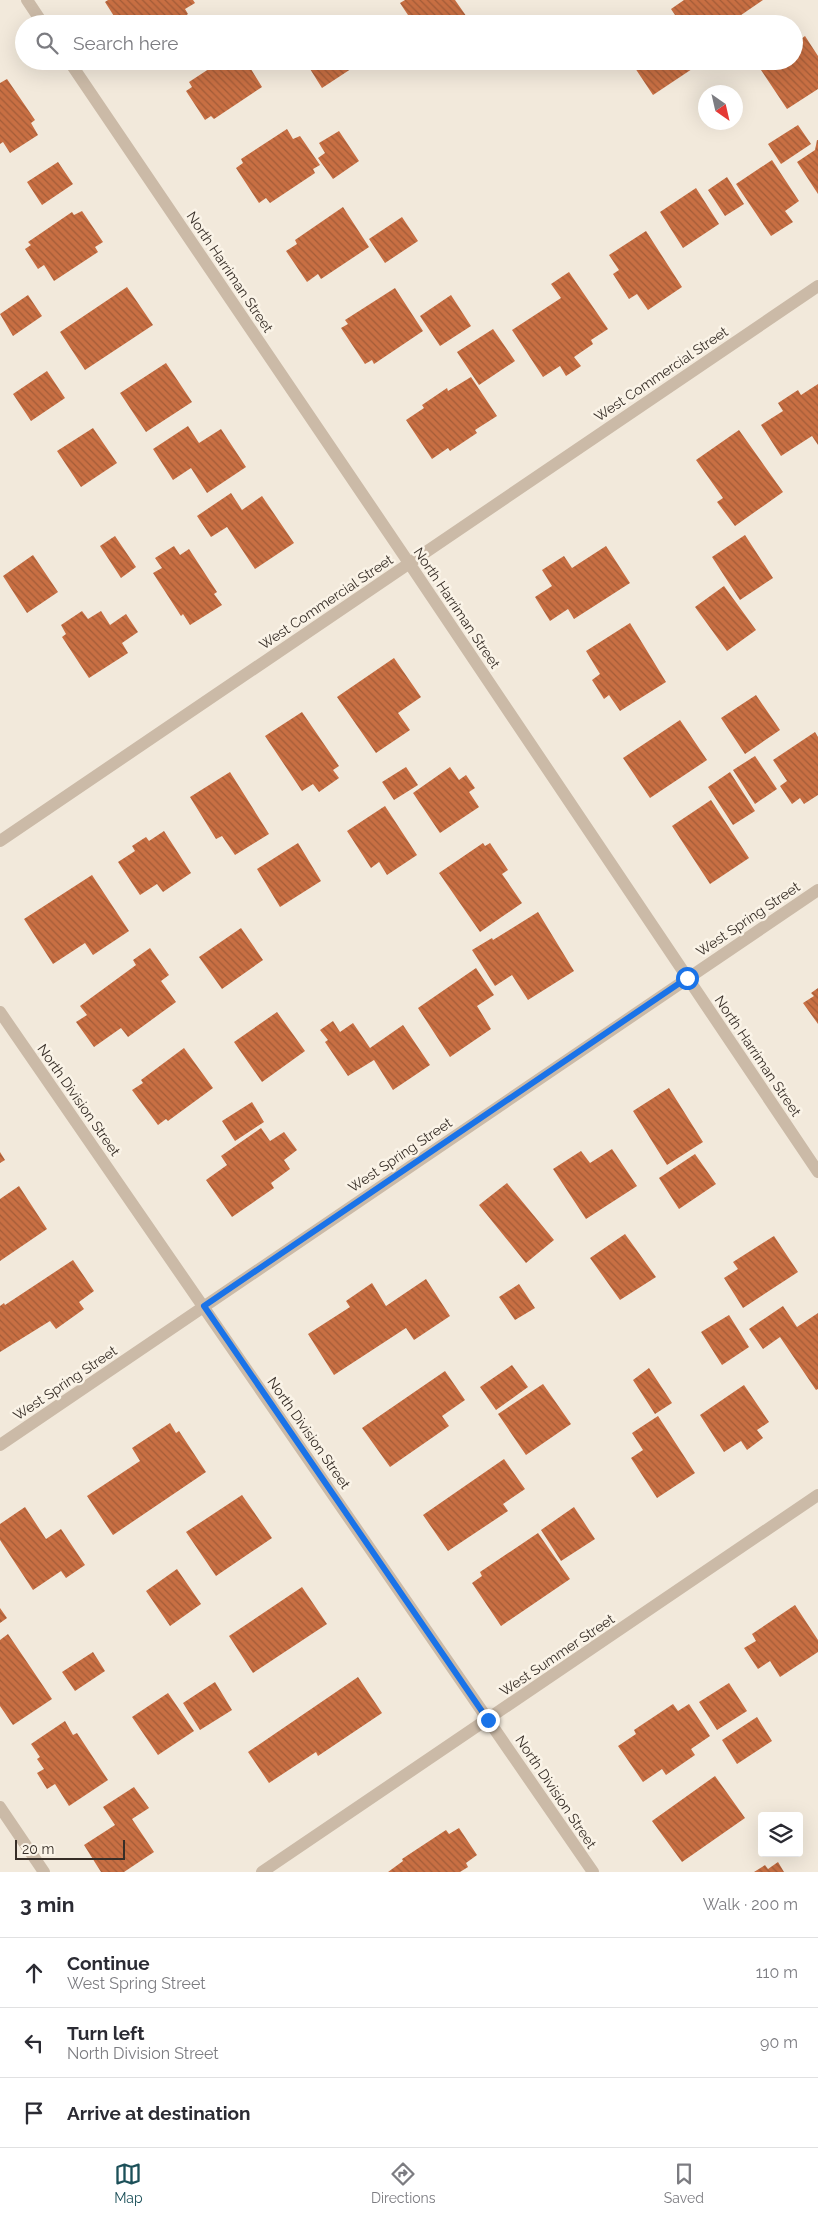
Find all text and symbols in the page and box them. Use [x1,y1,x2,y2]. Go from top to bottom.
search box [15,15,803,70]
icon: search [33,29,61,57]
text: Search here [73,32,179,54]
north arrow [698,85,743,130]
street label: North Harriman Street [184,209,277,336]
street label: West Commercial Street [591,323,731,425]
street label: North Harriman Street [411,545,504,672]
street label: West Commercial Street [256,551,396,653]
street label: West Spring Street [693,878,803,960]
route start [676,967,699,990]
street label: North Harriman Street [712,993,805,1120]
street label: North Division Street [34,1041,124,1159]
street label: West Spring Street [345,1114,455,1196]
street label: West Spring Street [10,1342,120,1424]
street label: North Division Street [264,1374,354,1492]
street label: West Summer Street [497,1611,618,1699]
route end [477,1709,500,1732]
street label: North Division Street [512,1733,600,1852]
map controls [758,1812,803,1857]
button: layers [758,1812,803,1857]
scale bar [15,1837,125,1860]
text: 20 m [22,1841,54,1857]
text: 3 min [20,1892,74,1917]
text: Walk · 200 m [703,1895,798,1914]
text: Continue [67,1952,150,1974]
icon: ahead [20,1959,48,1987]
text: 110 m [756,1963,798,1982]
text: West Spring Street [67,1974,206,1993]
text: Turn left [67,2022,144,2044]
icon: left [20,2029,48,2057]
text: 90 m [760,2033,798,2052]
text: North Division Street [67,2044,219,2063]
icon: arrive [20,2099,48,2127]
text: Arrive at destination [67,2102,251,2124]
tab: Map [114,2160,143,2206]
tab: Directions [371,2160,436,2206]
tab: Saved [664,2160,704,2206]

